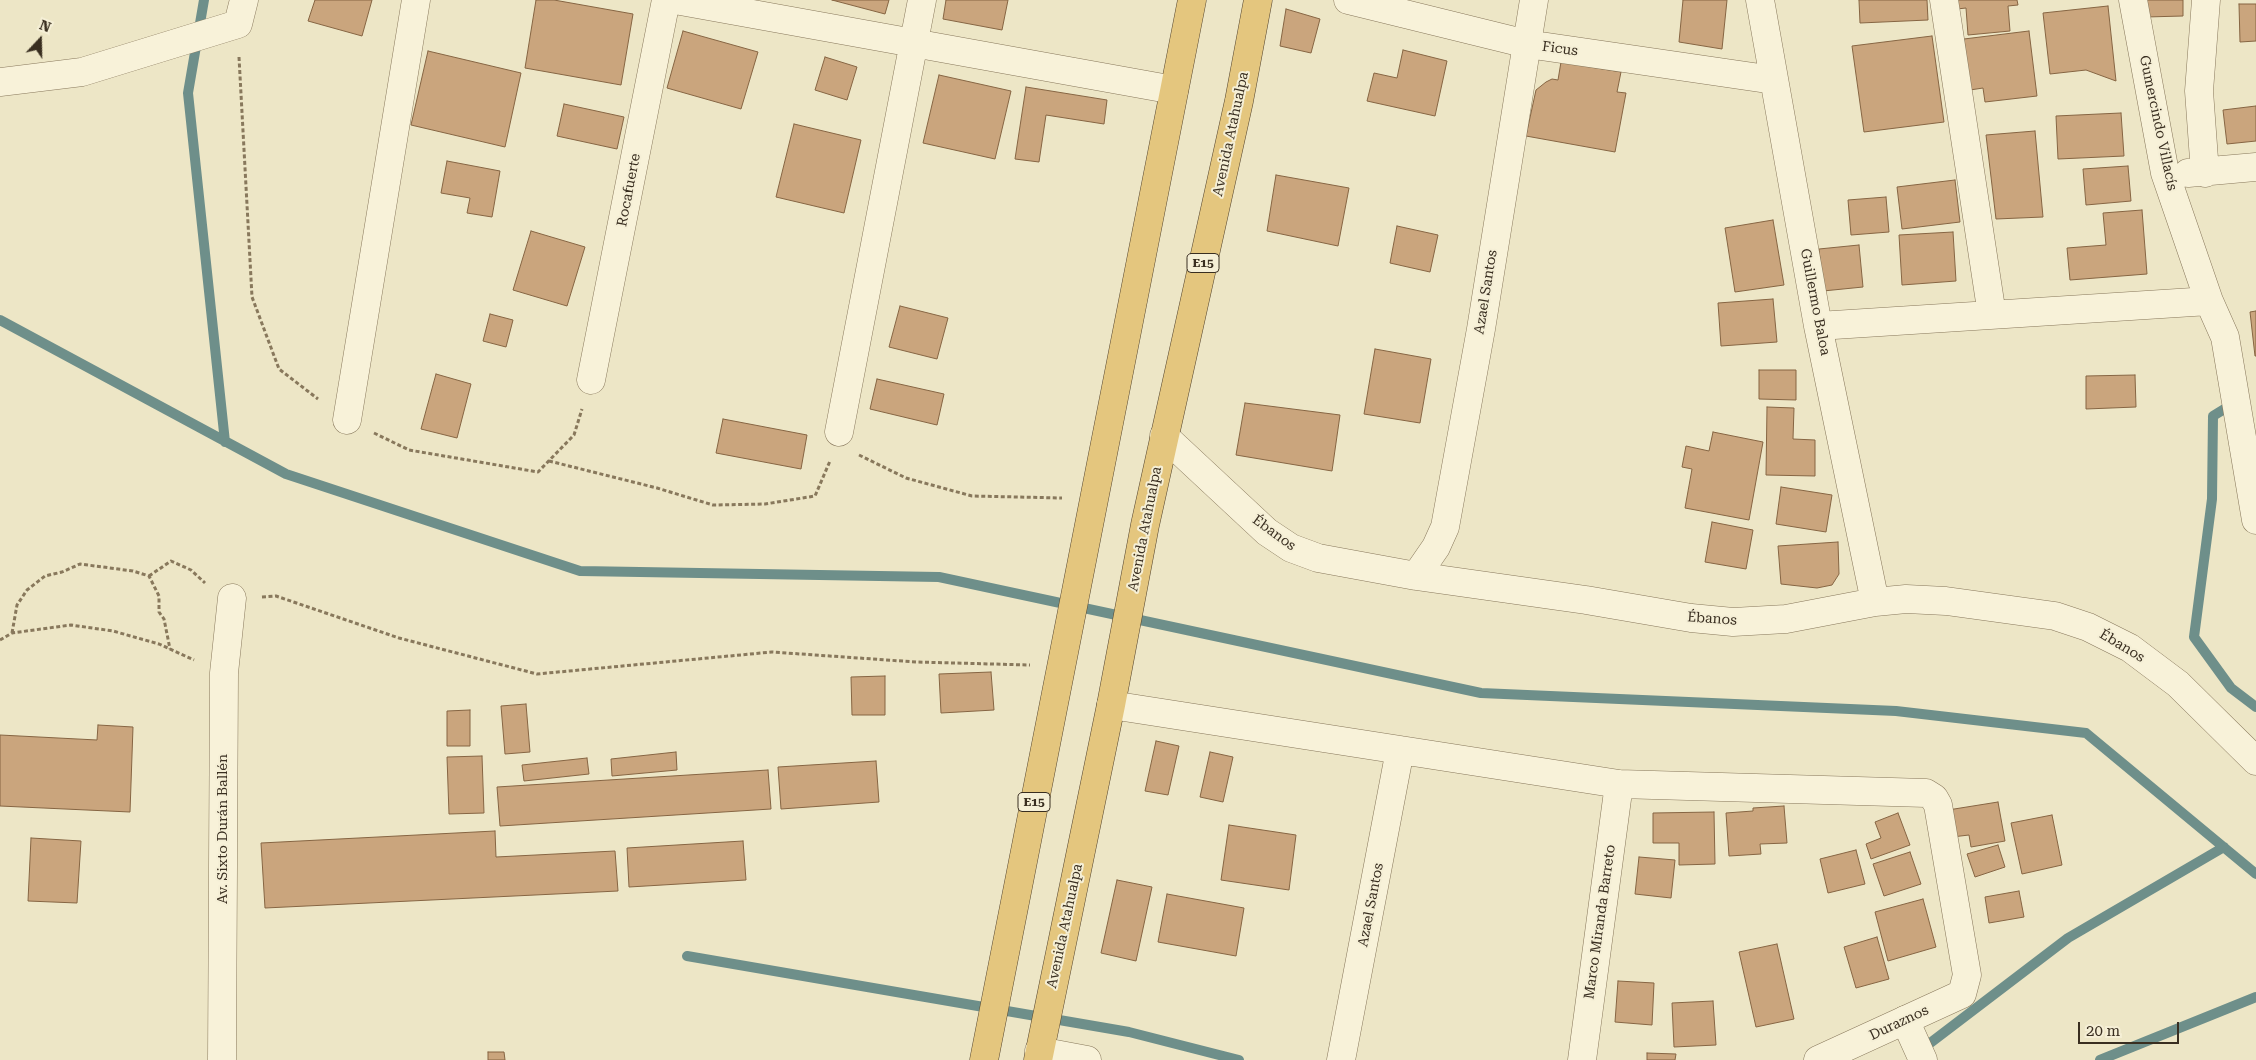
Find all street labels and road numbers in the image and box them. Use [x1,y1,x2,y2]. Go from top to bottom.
street label: Ficus [1541,38,1579,60]
street label: Gumercindo Villacís [2135,54,2181,192]
street label: Avenida Atahualpa [1210,70,1252,198]
street label: Rocafuerte [614,152,644,228]
street label: Guillermo Baloa [1796,247,1834,357]
street label: Azael Santos [1471,249,1501,335]
road number: E15 [1187,254,1219,272]
street label: Avenida Atahualpa [1125,465,1165,593]
street label: Ébanos [1249,512,1299,554]
street label: Ébanos [1687,609,1737,629]
street label: Ébanos [2096,626,2148,666]
street label: Av. Sixto Durán Ballén [215,754,231,904]
road number: E15 [1018,792,1050,812]
street label: Marco Miranda Barreto [1581,844,1619,1000]
street label: Avenida Atahualpa [1044,862,1086,990]
street label: Azael Santos [1355,862,1387,948]
street label: Duraznos [1867,1002,1931,1044]

